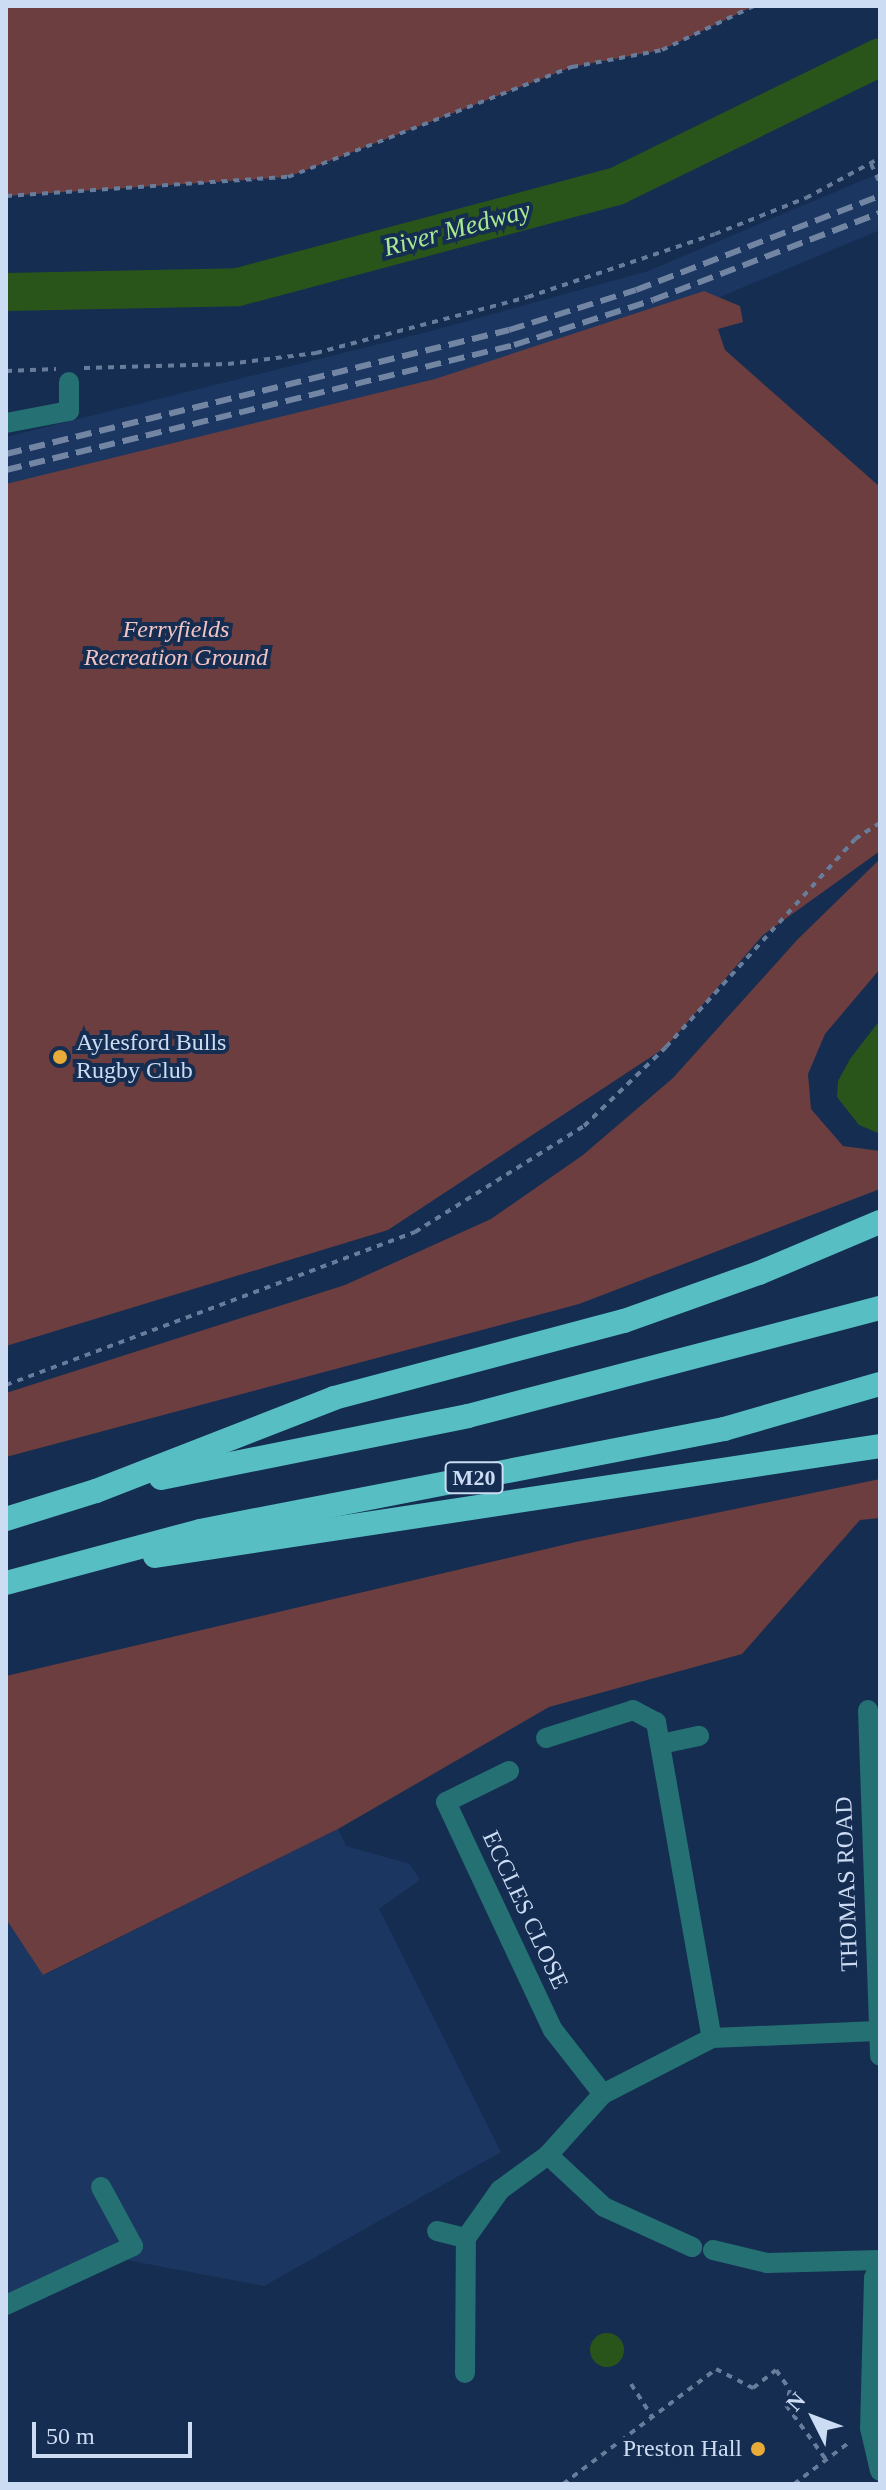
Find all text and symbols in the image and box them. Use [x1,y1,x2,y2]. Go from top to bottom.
water label: River Medway [380,194,534,264]
park label: Ferryfields Recreation Ground [84,616,268,672]
place label: Aylesford Bulls Rugby Club [76,1029,226,1085]
marker: Aylesford Bulls Rugby Club [51,1048,69,1066]
road number: M20 [444,1460,504,1496]
street label: THOMAS ROAD [830,1796,864,1972]
street label: ECCLES CLOSE [476,1826,574,1994]
north arrow [774,2378,854,2458]
text: N [781,2387,810,2416]
scale bar [36,2406,196,2456]
text: 50 m [46,2423,95,2449]
place label: Preston Hall [623,2435,742,2463]
marker: Preston Hall [749,2440,767,2458]

